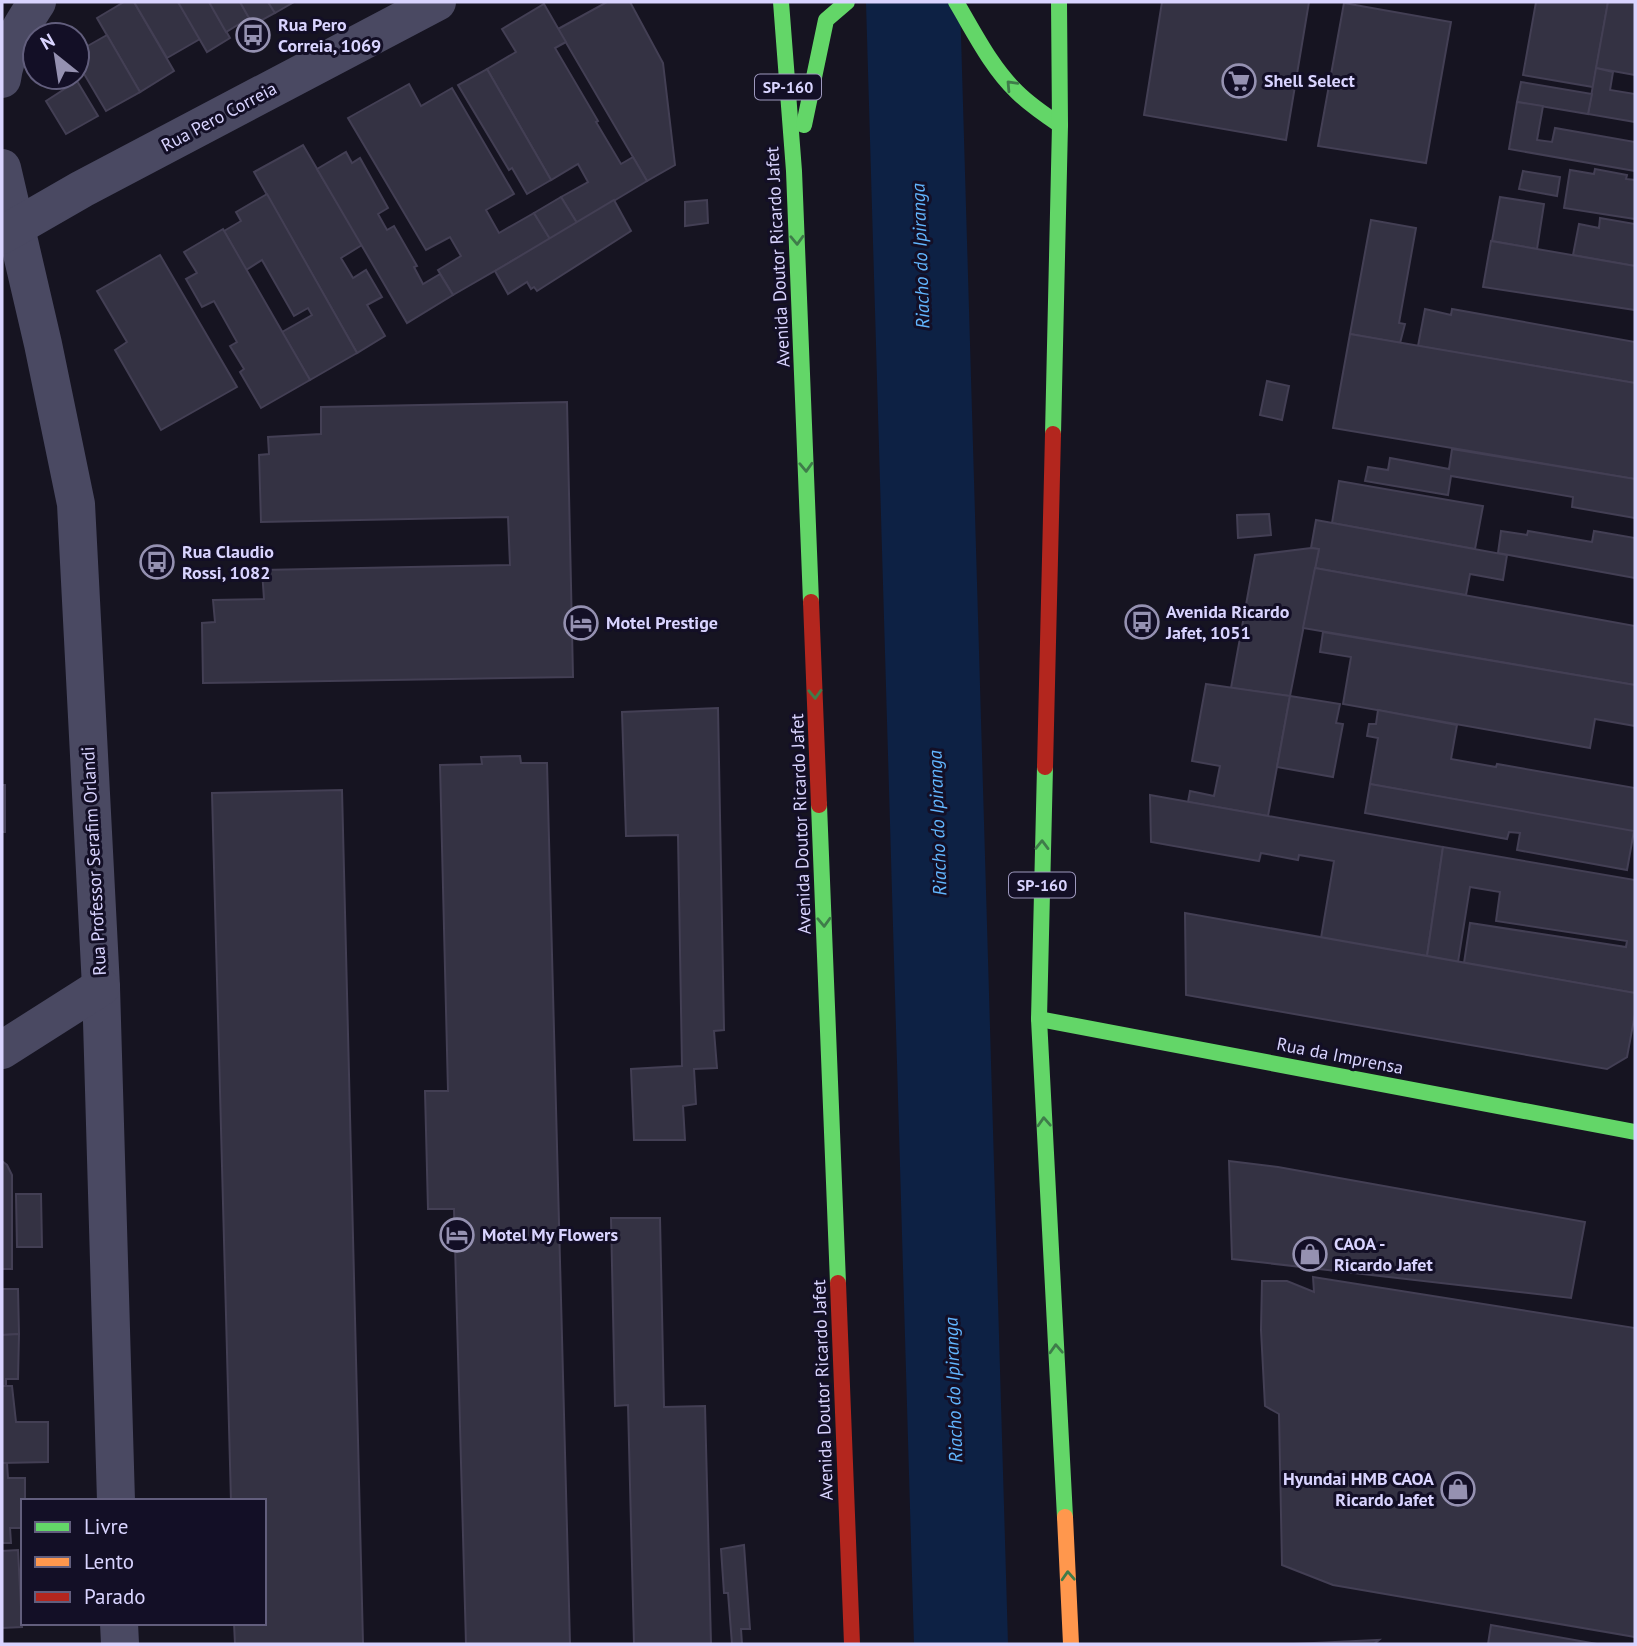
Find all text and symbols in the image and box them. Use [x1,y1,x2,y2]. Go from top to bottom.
place label: Rua Pero Correia, 1069 [278,13,381,57]
bus stop icon: Rua Pero Correia, 1069 [234,16,272,54]
north arrow [21,21,91,91]
text: N [36,28,59,55]
supermarket icon: Shell Select [1220,62,1258,100]
place label: Shell Select [1264,69,1355,92]
road number: SP-160 [755,74,821,100]
street label: Rua Pero Correia [157,76,280,157]
one-way arrow [1007,80,1019,93]
street label: Avenida Doutor Ricardo Jafet [760,146,795,368]
water label: Riacho do Ipiranga [905,182,935,329]
one-way arrow [789,234,804,245]
one-way arrow [798,462,813,473]
place label: Rua Claudio Rossi, 1082 [182,540,274,584]
bus stop icon: Rua Claudio Rossi, 1082 [138,543,176,581]
place label: Avenida Ricardo Jafet, 1051 [1165,600,1290,644]
bus stop icon: Avenida Ricardo Jafet, 1051 [1123,603,1161,641]
hotel icon: Motel Prestige [562,604,600,642]
place label: Motel Prestige [606,611,718,634]
one-way arrow [807,689,822,700]
street label: Avenida Doutor Ricardo Jafet [785,713,816,935]
street label: Rua Professor Serafim Orlandi [76,746,111,976]
water label: Riacho do Ipiranga [922,749,952,896]
one-way arrow [1035,840,1050,851]
road number: SP-160 [1009,872,1075,898]
one-way arrow [816,916,831,927]
street label: Rua da Imprensa [1275,1032,1405,1079]
one-way arrow [1037,1116,1052,1127]
hotel icon: Motel My Flowers [438,1216,476,1254]
place label: Motel My Flowers [482,1223,618,1246]
place label: CAOA - Ricardo Jafet [1334,1232,1433,1276]
shop icon: CAOA - Ricardo Jafet [1291,1235,1329,1273]
street label: Avenida Doutor Ricardo Jafet [807,1279,838,1501]
water label: Riacho do Ipiranga [938,1316,968,1463]
one-way arrow [1048,1343,1063,1354]
place label: Hyundai HMB CAOA Ricardo Jafet [1283,1467,1435,1511]
shop icon: Hyundai HMB CAOA Ricardo Jafet [1439,1470,1477,1508]
legend [21,1499,266,1625]
text: Livre [84,1513,128,1540]
text: Lento [84,1548,134,1575]
one-way arrow [1060,1570,1075,1581]
text: Parado [84,1583,146,1610]

